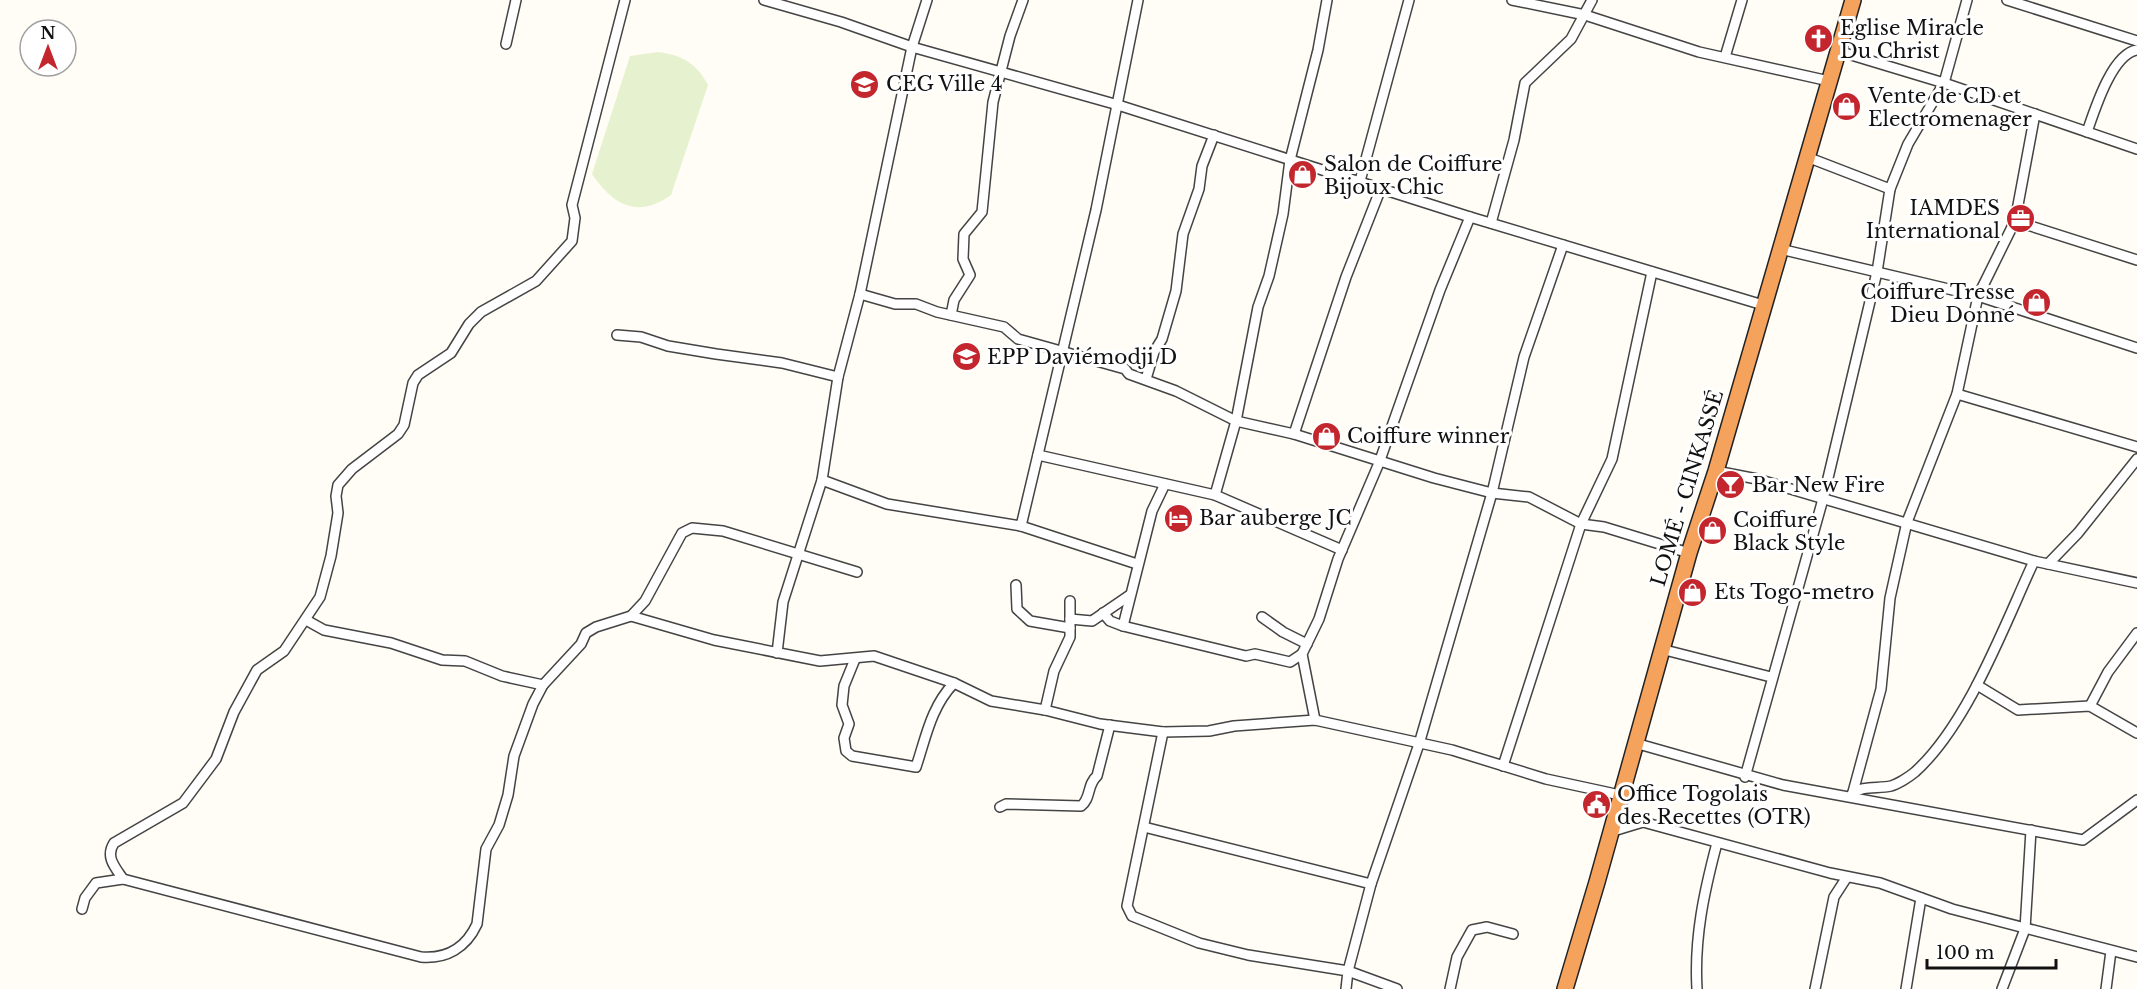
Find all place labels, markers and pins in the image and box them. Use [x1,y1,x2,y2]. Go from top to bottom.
place label: Eglise Miracle Du Christ [1840,16,1984,63]
church icon: Eglise Miracle Du Christ [1803,23,1835,55]
school or university icon: CEG Ville 4 [849,68,881,100]
place label: CEG Ville 4 [886,72,1003,96]
place label: Vente de CD et Electromenager [1867,84,2032,131]
shop icon: Vente de CD et Electromenager [1831,91,1863,123]
place label: Salon de Coiffure Bijoux Chic [1324,152,1502,199]
shop icon: Salon de Coiffure Bijoux Chic [1287,159,1319,191]
place label: IAMDES International [1866,196,2000,243]
office icon: IAMDES International [2005,203,2037,235]
place label: Coiffure Tresse Dieu Donné [1860,280,2015,327]
shop icon: Coiffure Tresse Dieu Donné [2020,287,2052,319]
school or university icon: EPP Daviémodji D [950,341,982,373]
place label: EPP Daviémodji D [987,345,1177,369]
shop icon: Coiffure winner [1310,420,1342,452]
place label: Coiffure winner [1347,424,1510,448]
bar icon: Bar New Fire [1715,469,1747,501]
place label: Bar New Fire [1752,473,1885,497]
hotel icon: Bar auberge JC [1162,502,1194,534]
place label: Bar auberge JC [1199,506,1352,530]
place label: Coiffure Black Style [1733,508,1845,555]
shop icon: Coiffure Black Style [1696,515,1728,547]
shop icon: Ets Togo-metro [1677,576,1709,608]
place label: Ets Togo-metro [1714,580,1874,604]
place label: Office Togolais des Recettes (OTR) [1617,782,1811,829]
public building icon: Office Togolais des Recettes (OTR) [1580,789,1612,821]

